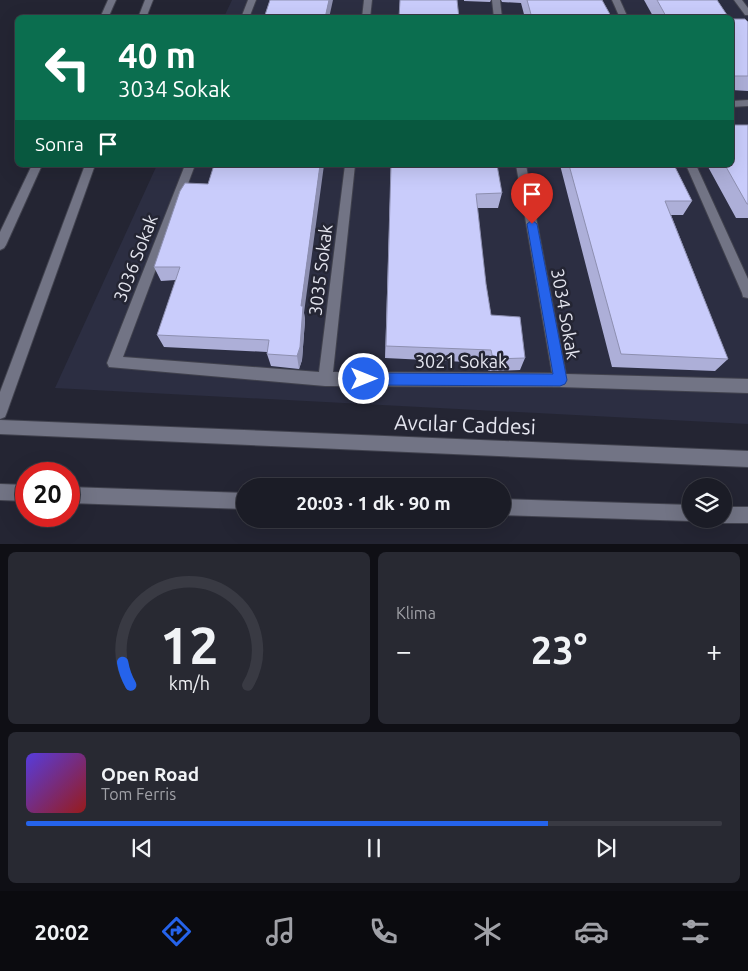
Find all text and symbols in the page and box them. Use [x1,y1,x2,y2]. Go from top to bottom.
icon: left [35,35,100,100]
text: 40 m [118,35,196,75]
text: 3034 Sokak [118,76,231,101]
icon: arrive [94,130,122,158]
text: Sonra [35,133,84,155]
pin [511,173,553,224]
icon: arrive [518,180,546,208]
street label: 3036 Sokak [109,211,161,305]
street label: 3035 Sokak [304,223,336,317]
street label: 3034 Sokak [548,267,584,361]
street label: 3021 Sokak [415,351,507,371]
position arrow [337,352,389,404]
street label: Avcılar Caddesi [394,410,536,438]
speed limit sign: 20 [15,462,80,527]
map controls [682,478,732,528]
button: layers [682,478,732,528]
text: 20:03 · 1 dk · 90 m [296,492,451,514]
text: Klima [396,604,436,622]
text: 12 [160,616,218,674]
text: 23° [531,629,587,671]
text: − [396,635,412,666]
text: + [706,635,722,666]
text: km/h [168,673,210,693]
text: Open Road [101,763,199,785]
text: Tom Ferris [101,785,176,803]
icon: previous [128,834,156,862]
icon: pause [360,834,388,862]
icon: next [592,834,620,862]
icon: directions [159,914,194,949]
icon: music [263,914,298,949]
icon: phone [366,914,401,949]
icon: climate [470,914,505,949]
icon: car [574,914,609,949]
icon: filters [678,914,713,949]
text: 20:02 [34,919,90,944]

